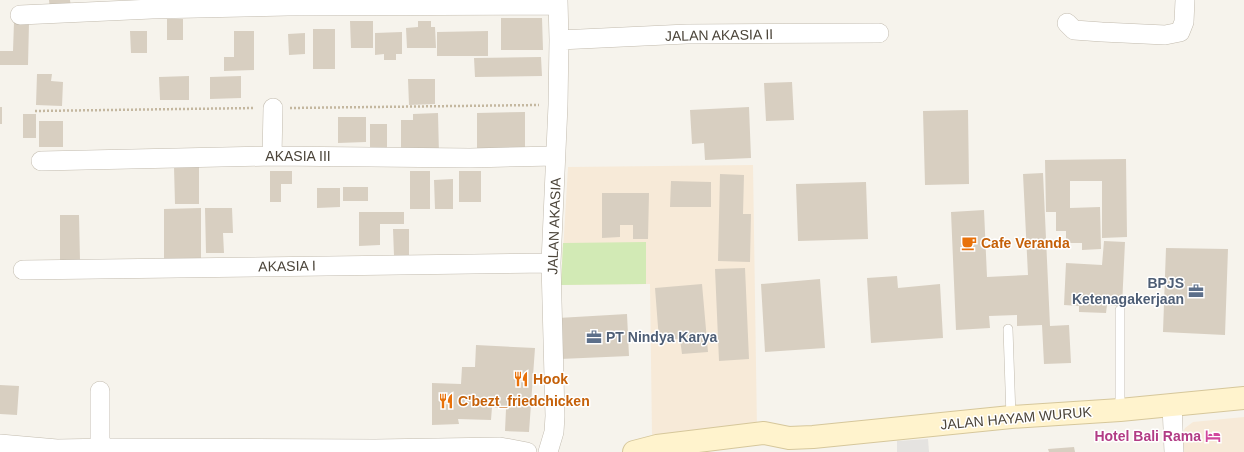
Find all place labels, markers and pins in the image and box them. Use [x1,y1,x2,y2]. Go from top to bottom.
cafe icon: Cafe Veranda [960,234,978,252]
place label: Cafe Veranda [981,235,1070,251]
place label: BPJS Ketenagakerjaan [1072,275,1184,307]
office icon: BPJS Ketenagakerjaan [1187,282,1205,300]
office icon: PT Nindya Karya [585,328,603,346]
place label: PT Nindya Karya [606,329,717,345]
restaurant icon: Hook [512,370,530,388]
place label: Hook [533,371,568,387]
restaurant icon: C'bezt_friedchicken [437,392,455,410]
place label: C'bezt_friedchicken [458,393,590,409]
hotel icon: Hotel Bali Rama [1204,427,1222,445]
place label: Hotel Bali Rama [1094,428,1201,444]

